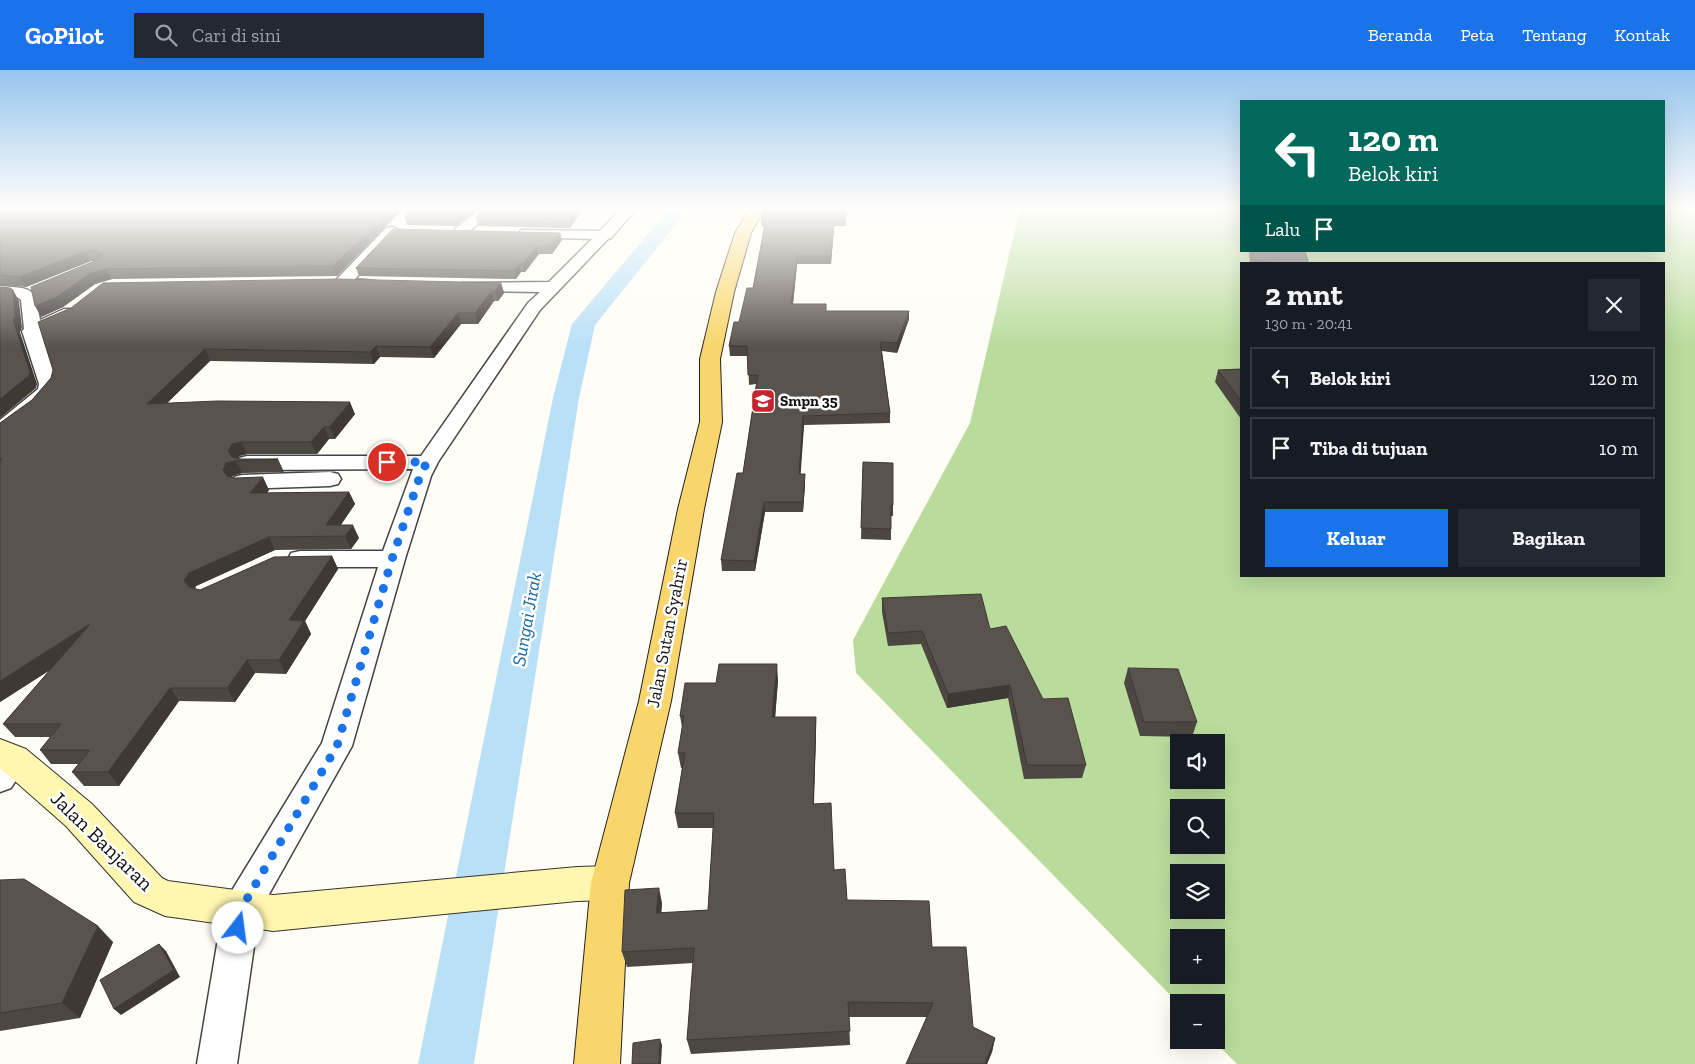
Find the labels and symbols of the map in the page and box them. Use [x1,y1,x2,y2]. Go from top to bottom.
school or university icon: Smpn 35 [750,388,776,414]
place label: Smpn 35 [780,392,838,410]
pin [366,441,408,483]
street label: Jalan Sutan Syahrir [642,557,692,709]
water label: Sungai Jirak [507,570,546,668]
street label: Jalan Banjaran [45,785,159,897]
position arrow [211,901,263,953]

